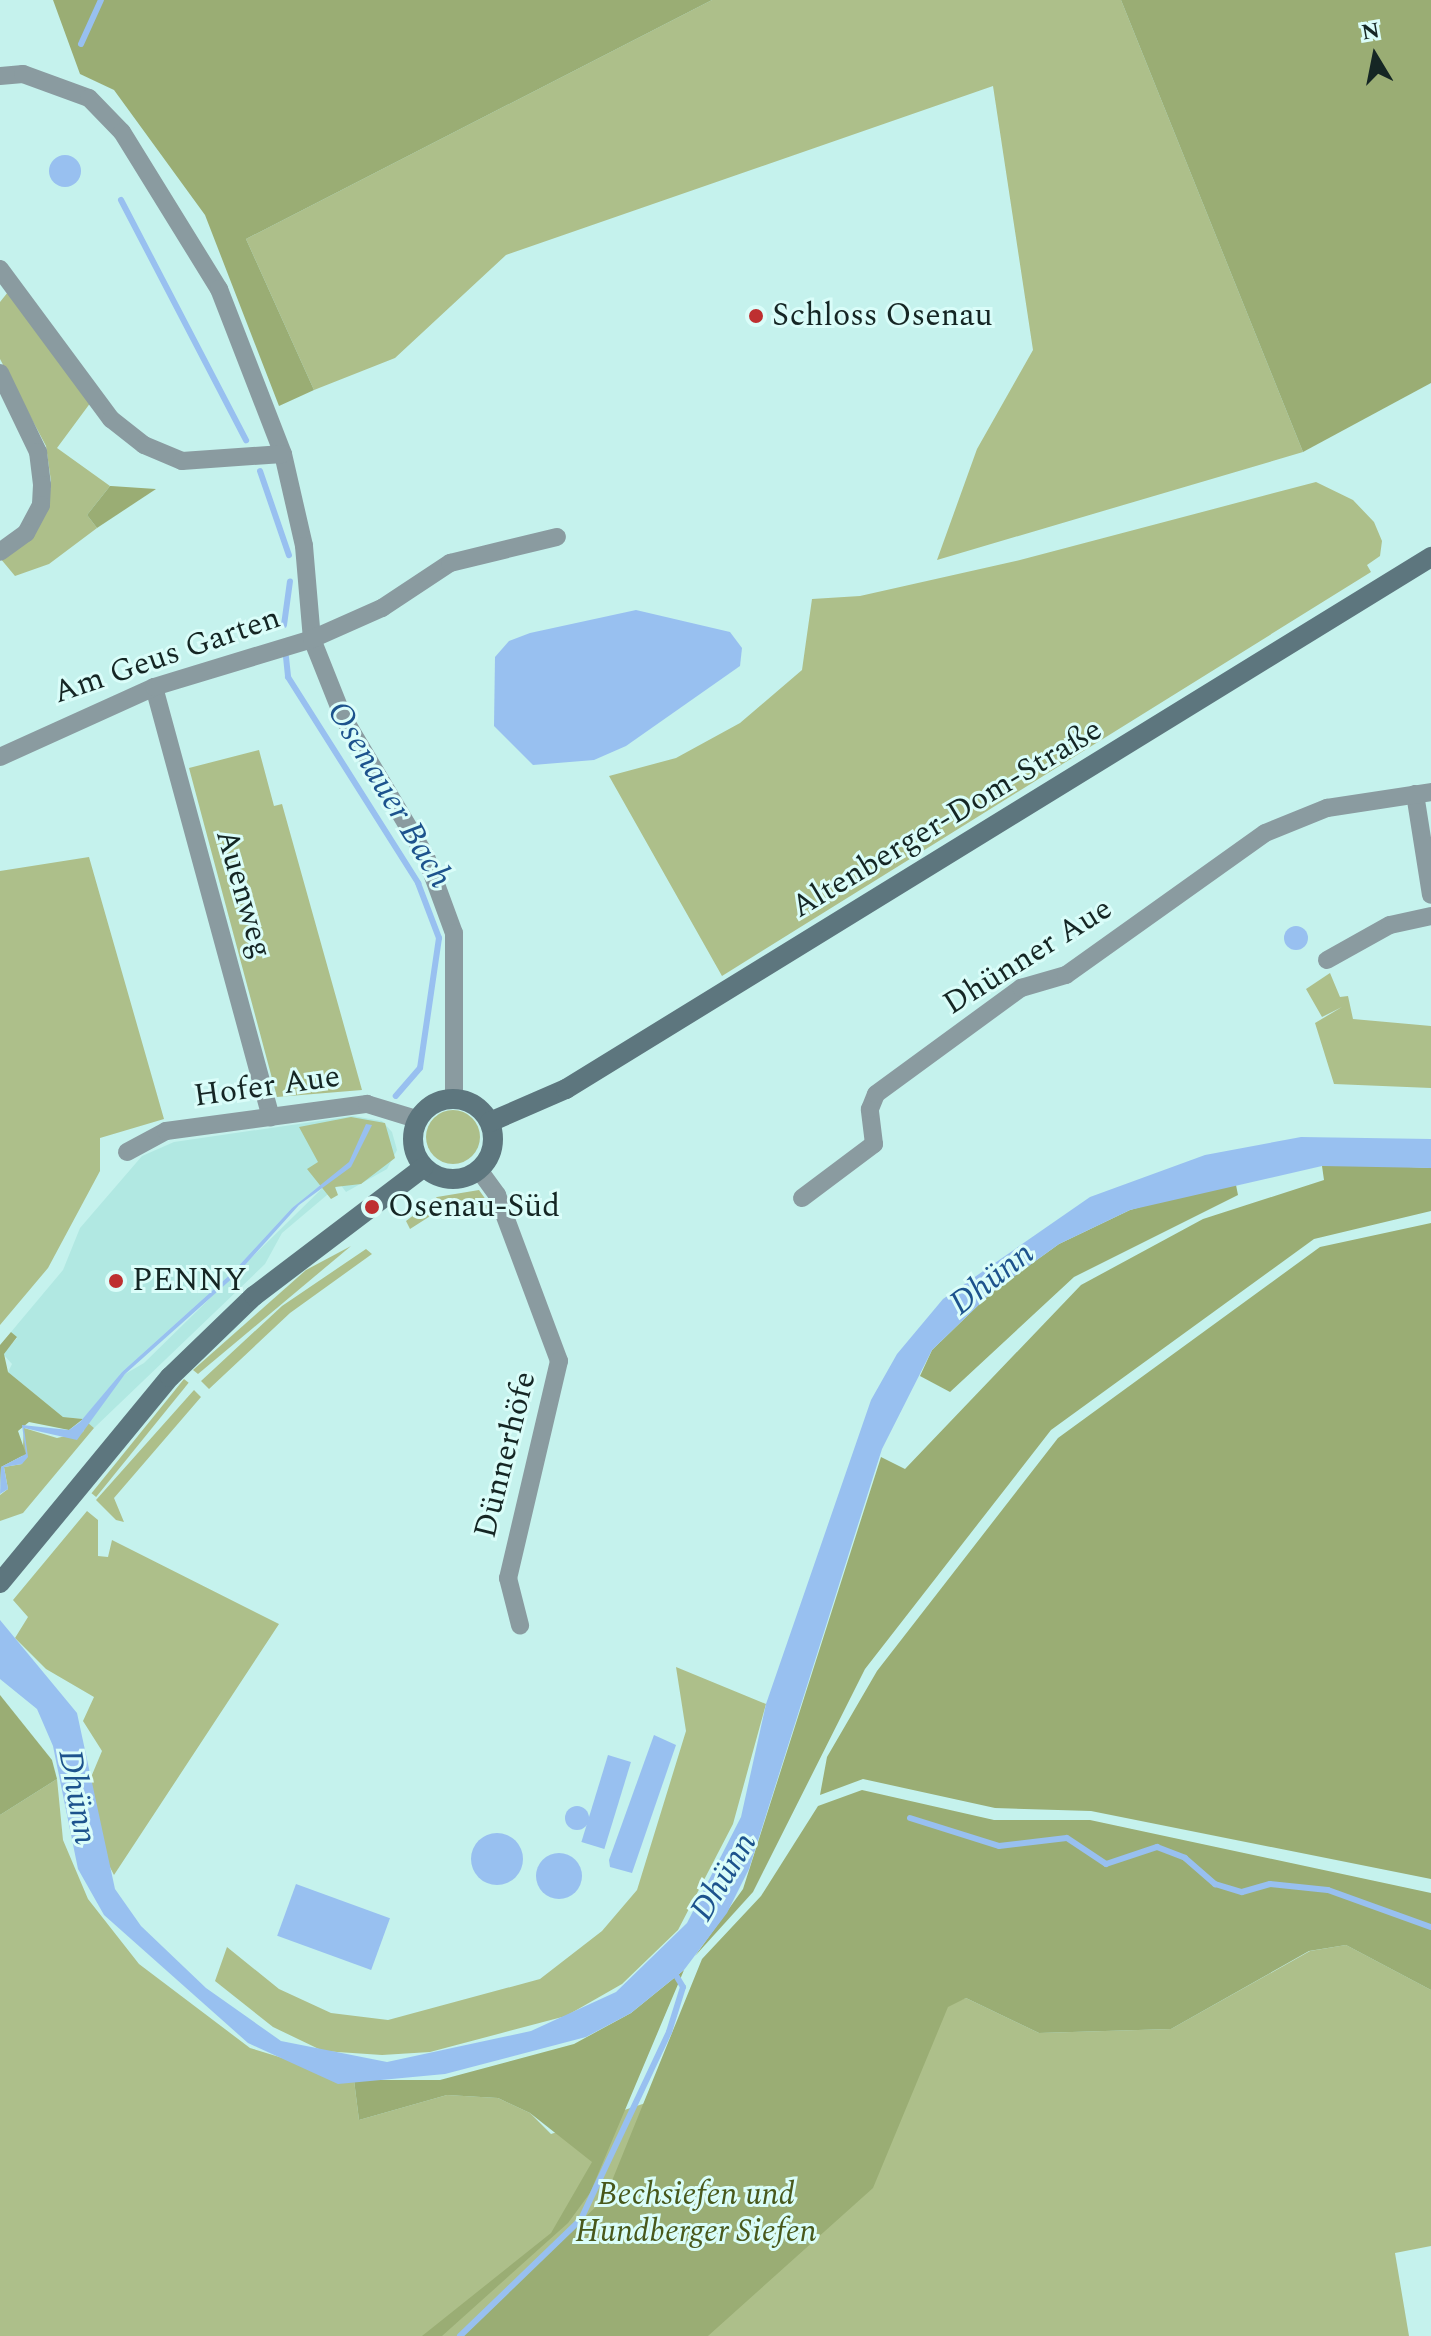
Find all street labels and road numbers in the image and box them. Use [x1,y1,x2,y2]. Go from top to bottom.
street label: Am Geus Garten [48,599,286,713]
street label: Altenberger-Dom-Straße [785,711,1109,927]
street label: Auenweg [206,825,280,963]
street label: Dhünner Aue [937,890,1119,1024]
street label: Hofer Aue [191,1058,343,1116]
street label: Dünnerhöfe [467,1368,545,1542]

